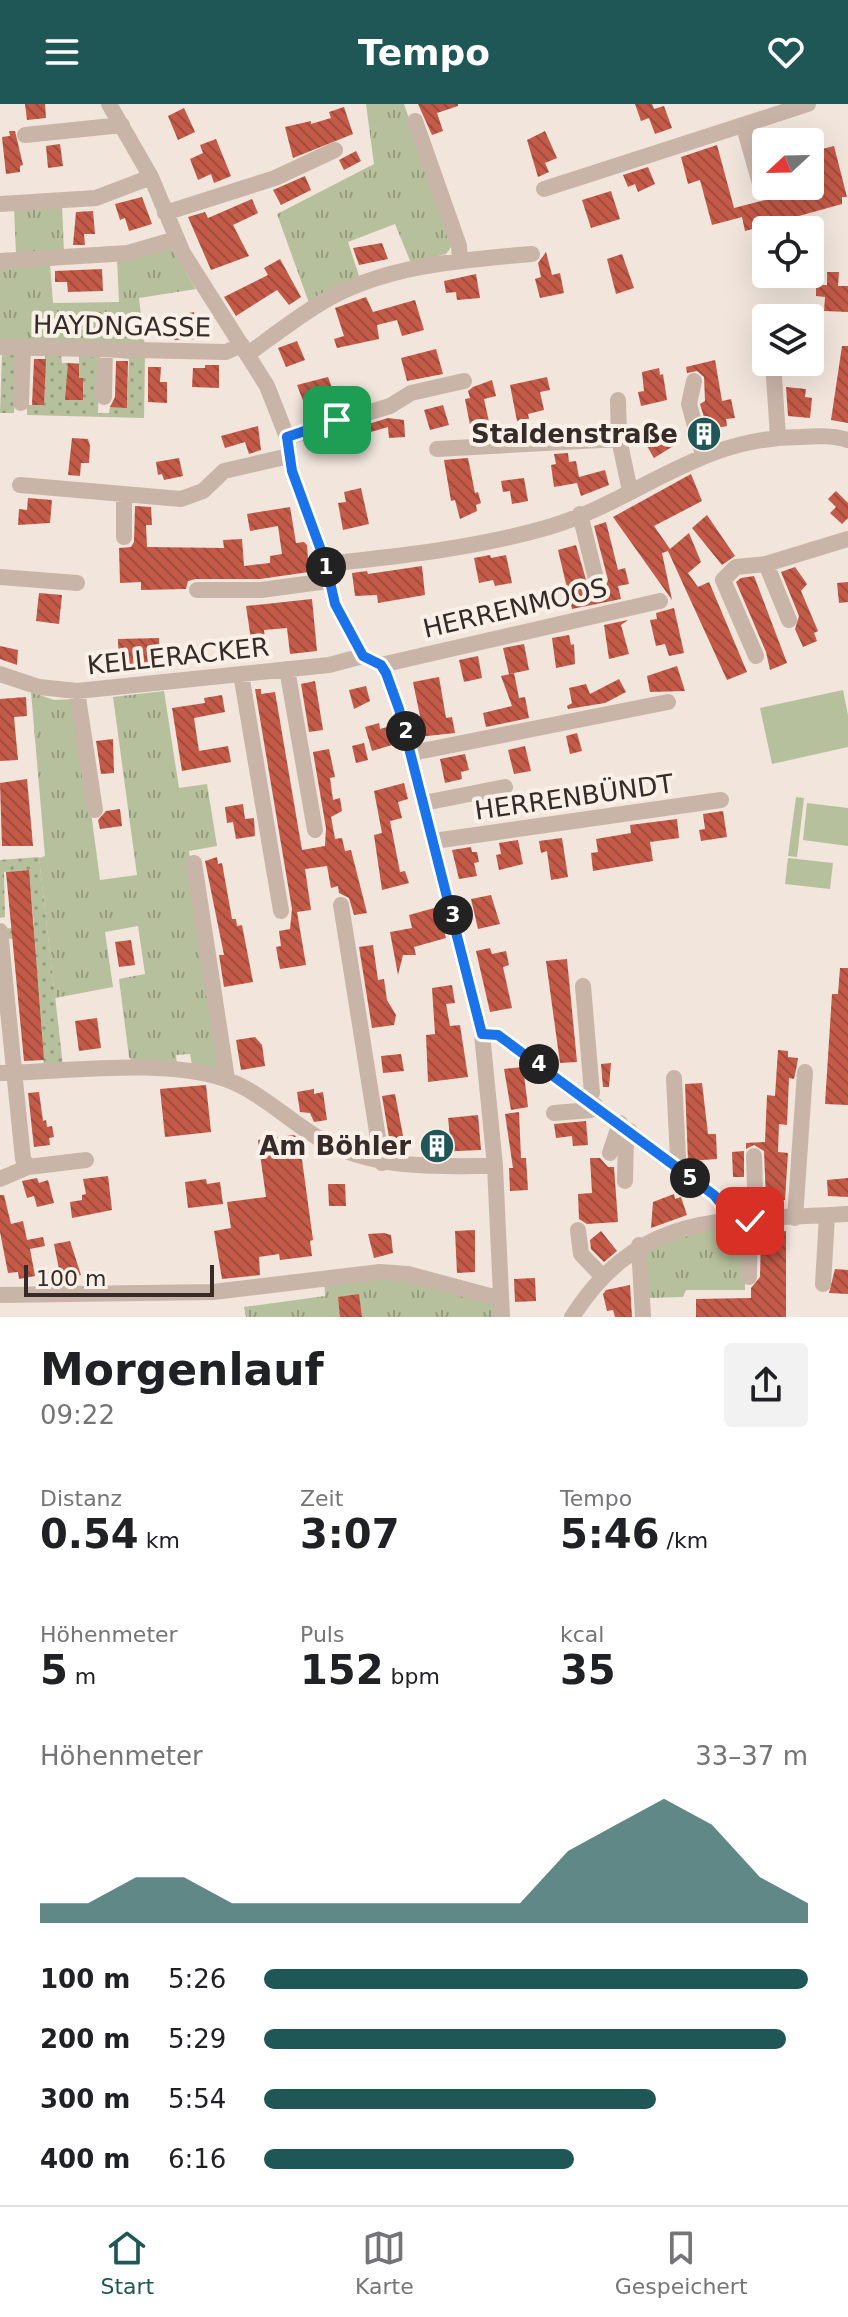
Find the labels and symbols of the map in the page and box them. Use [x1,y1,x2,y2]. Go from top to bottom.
north arrow [752,128,824,200]
street label: HAYDNGASSE [33,309,211,343]
pin [303,386,371,454]
building icon: Staldenstraße [685,415,723,453]
place label: Staldenstraße [471,419,678,449]
pin: 1 [306,547,346,587]
street label: HERRENMOOS [420,572,610,644]
street label: KELLERACKER [85,632,271,680]
pin: 2 [386,711,426,751]
street label: HERRENBÜNDT [473,767,675,826]
pin: 3 [433,895,473,935]
pin: 4 [519,1044,559,1084]
building icon: Am Böhler [418,1127,456,1165]
place label: Am Böhler [259,1131,411,1161]
pin: 5 [670,1158,710,1198]
pin [716,1187,784,1255]
scale bar [24,1261,214,1297]

